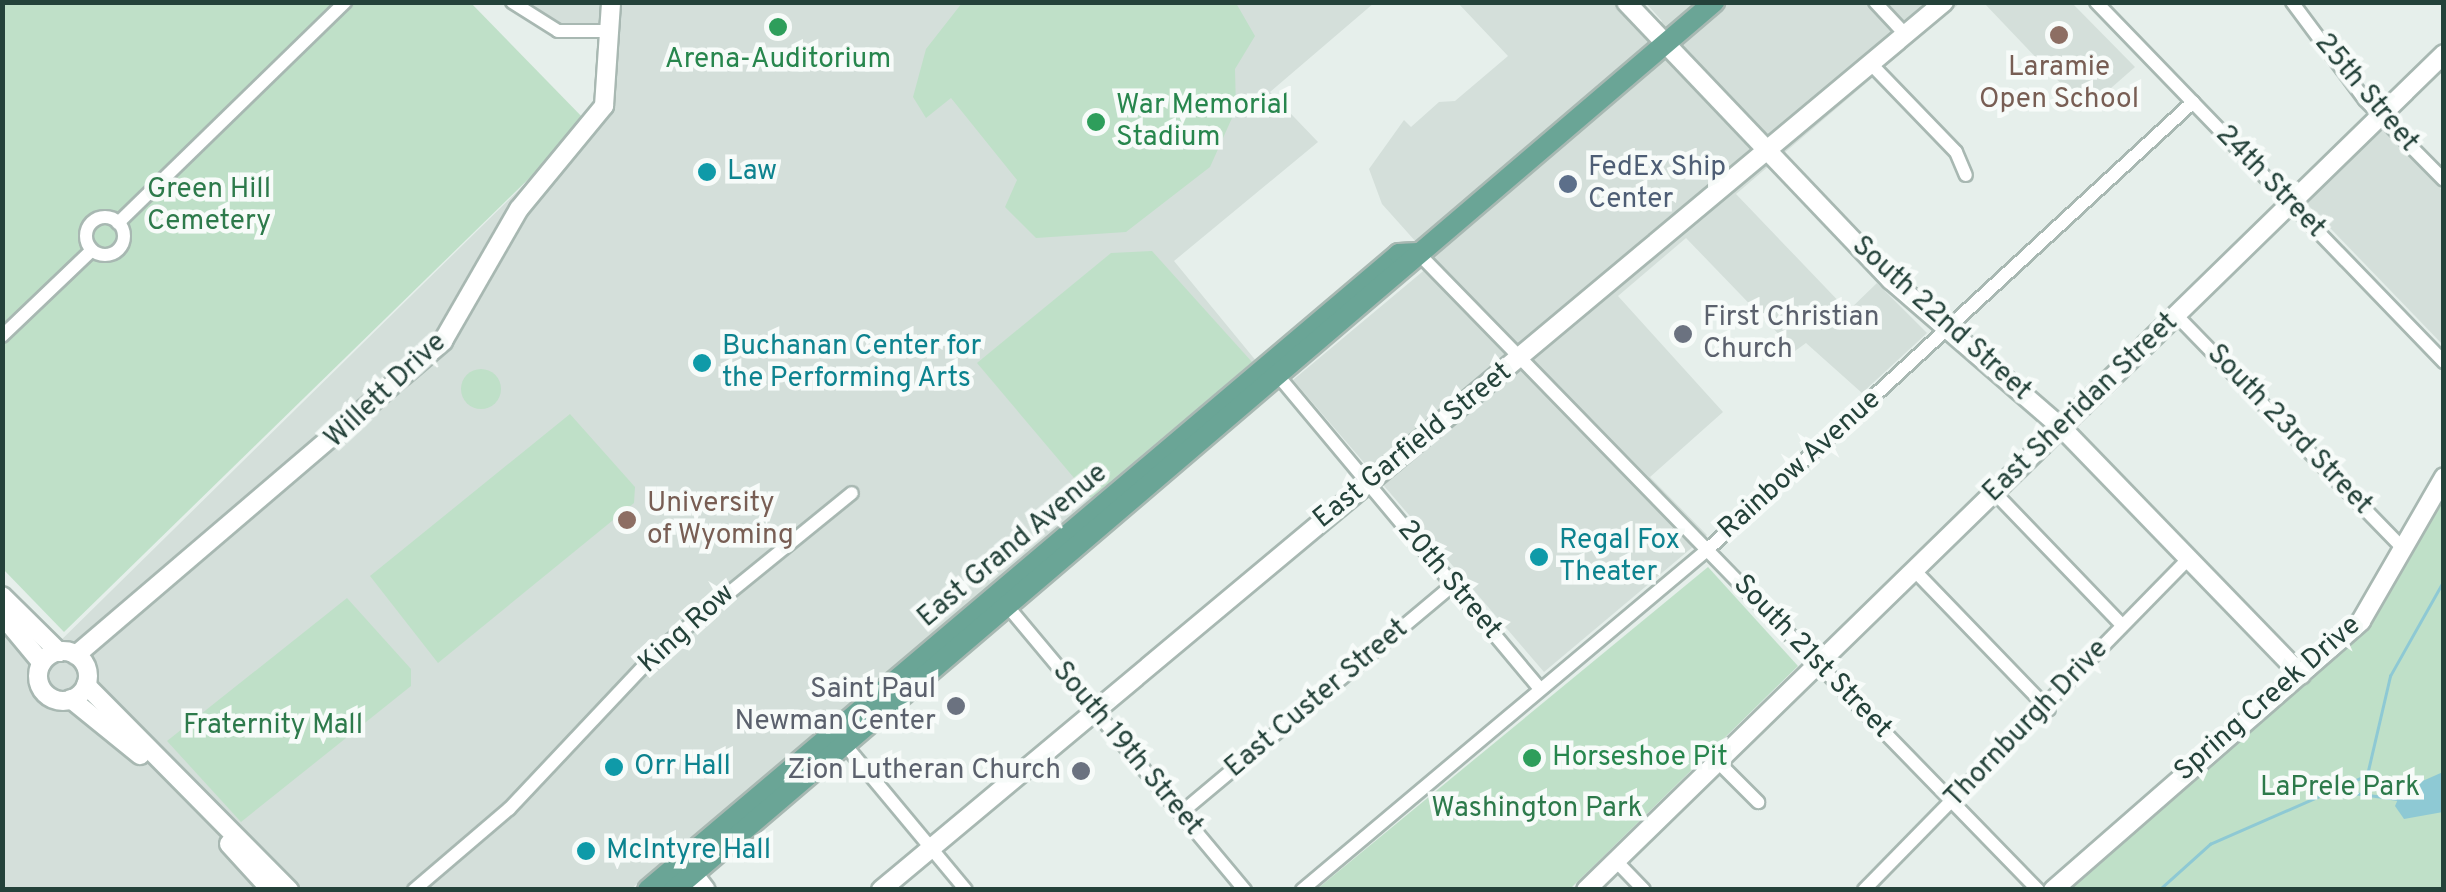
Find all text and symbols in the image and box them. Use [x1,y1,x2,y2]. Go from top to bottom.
marker: Arena-Auditorium [767,16,789,38]
marker: Laramie Open School [2048,24,2070,46]
street label: 25th Street [2307,27,2425,159]
place label: Arena-Auditorium [665,43,891,77]
place label: Laramie Open School [1979,51,2139,117]
place label: War Memorial Stadium [1116,89,1289,155]
marker: War Memorial Stadium [1085,111,1107,133]
street label: 24th Street [2208,119,2332,245]
place label: FedEx Ship Center [1588,151,1726,217]
place label: Law [727,155,777,189]
marker: Law [696,161,718,183]
park label: Green Hill Cemetery [147,173,271,239]
marker: FedEx Ship Center [1557,173,1579,195]
street label: South 22nd Street [1844,230,2038,408]
place label: First Christian Church [1703,301,1879,367]
street label: East Sheridan Street [1977,306,2185,510]
marker: First Christian Church [1672,323,1694,345]
street label: Willett Drive [318,326,454,456]
place label: Buchanan Center for the Performing Arts [722,330,981,396]
street label: South 23rd Street [2199,338,2379,522]
marker: Buchanan Center for the Performing Arts [691,352,713,374]
street label: East Garfield Street [1307,356,1519,536]
street label: Rainbow Avenue [1712,383,1888,547]
street label: East Grand Avenue [911,457,1115,635]
place label: University of Wyoming [647,487,794,553]
marker: University of Wyoming [616,509,638,531]
street label: 20th Street [1390,514,1508,646]
place label: Regal Fox Theater [1559,524,1680,590]
marker: Regal Fox Theater [1528,546,1550,568]
street label: South 21st Street [1726,568,1898,746]
street label: King Row [632,577,742,681]
street label: Spring Creek Drive [2168,609,2368,789]
street label: East Custer Street [1219,613,1415,785]
street label: Thornburgh Drive [1938,633,2116,815]
street label: South 19th Street [1045,655,1209,843]
place label: Saint Paul Newman Center [735,673,936,739]
marker: Saint Paul Newman Center [945,695,967,717]
park label: Fraternity Mall [183,709,363,743]
place label: Horseshoe Pit [1552,741,1728,775]
marker: Horseshoe Pit [1521,747,1543,769]
place label: Orr Hall [634,750,731,784]
place label: Zion Lutheran Church [787,754,1061,788]
marker: Orr Hall [603,756,625,778]
marker: Zion Lutheran Church [1070,760,1092,782]
park label: LaPrele Park [2260,771,2420,805]
park label: Washington Park [1431,792,1643,826]
place label: McIntyre Hall [606,834,771,868]
marker: McIntyre Hall [575,840,597,862]

